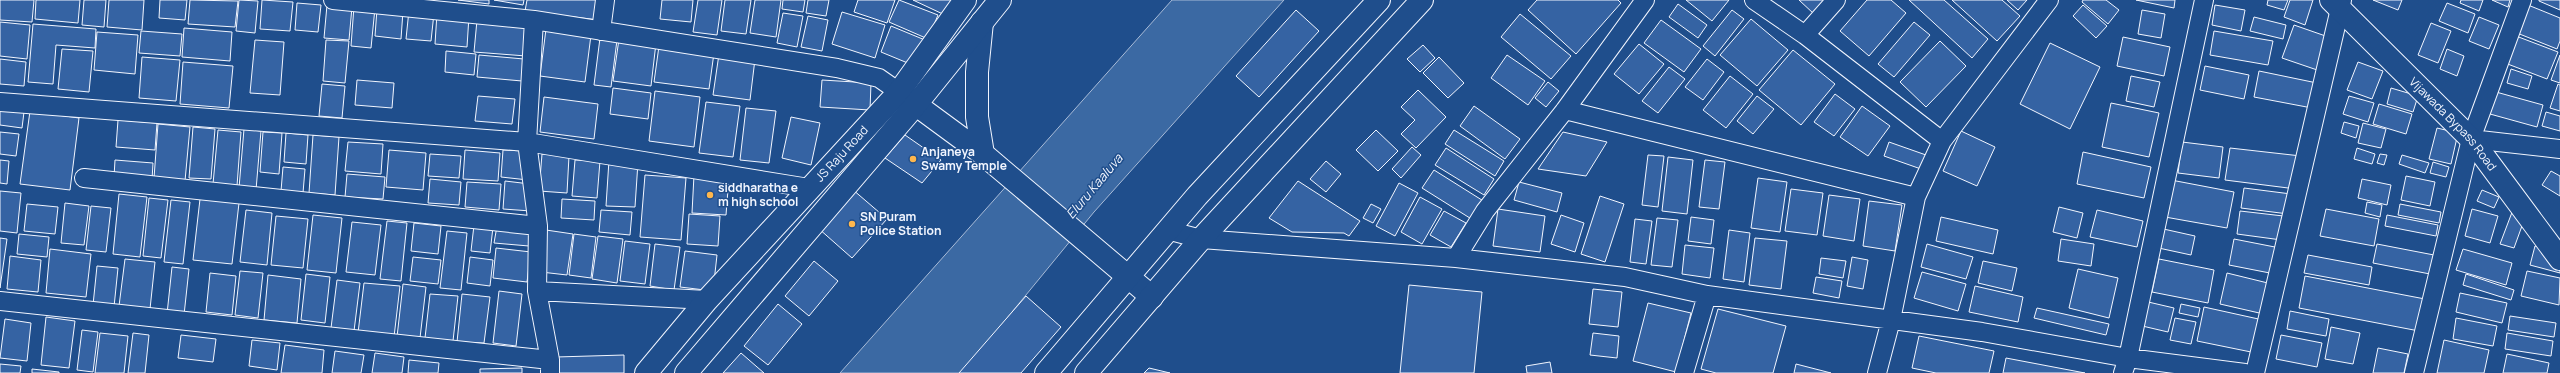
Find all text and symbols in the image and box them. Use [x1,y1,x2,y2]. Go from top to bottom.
street label: Vijawada Bypass Road [2406,73,2501,174]
street label: JS Raju Road [811,122,872,185]
place label: Anjaneya Swamy Temple [921,143,1007,174]
water label: Eluru Kaaluva [1062,149,1127,222]
marker: Anjaneya Swamy Temple [908,154,918,164]
place label: siddharatha e m high school [718,179,798,210]
marker: siddharatha e m high school [705,190,715,200]
place label: SN Puram Police Station [860,208,942,239]
marker: SN Puram Police Station [847,219,857,229]

